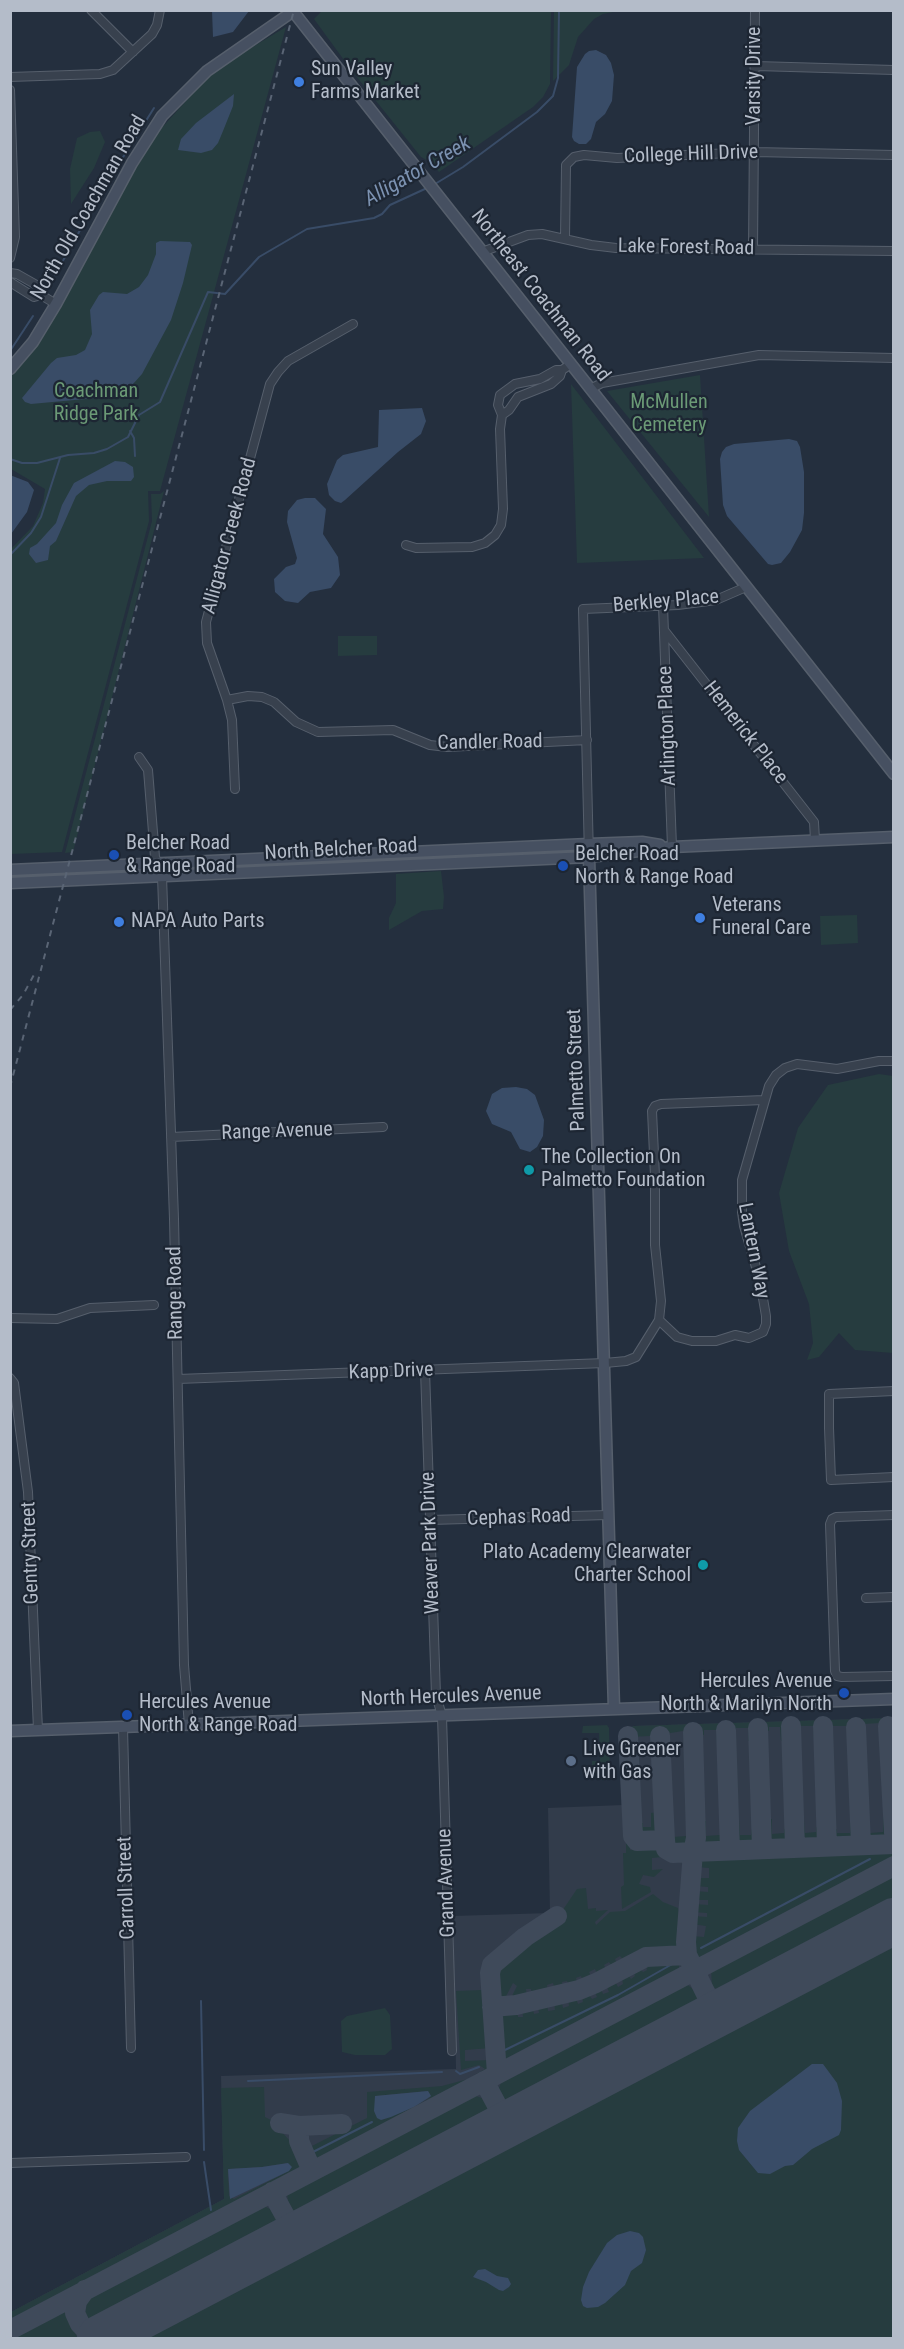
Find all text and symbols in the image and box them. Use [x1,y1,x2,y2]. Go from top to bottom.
street label: Varsity Drive [743,27,767,125]
place label: Sun Valley Farms Market [311,58,420,105]
marker: Sun Valley Farms Market [292,75,306,89]
street label: North Old Coachman Road [26,111,152,305]
water label: Alligator Creek [360,131,476,213]
street label: College Hill Drive [623,141,759,169]
street label: Northeast Coachman Road [465,205,615,387]
street label: Lake Forest Road [618,235,754,261]
park label: Coachman Ridge Park [54,380,138,427]
park label: McMullen Cemetery [630,391,708,438]
street label: Alligator Creek Road [198,455,262,617]
street label: Berkley Place [612,585,720,619]
street label: Arlington Place [654,665,682,787]
street label: Hemerick Place [697,677,793,789]
street label: Candler Road [437,730,543,756]
place label: Belcher Road & Range Road [126,832,235,879]
street label: North Belcher Road [264,834,418,866]
place label: Belcher Road North & Range Road [575,843,734,890]
marker: Belcher Road & Range Road [107,848,121,862]
marker: Belcher Road North & Range Road [556,859,570,873]
place label: Veterans Funeral Care [712,894,811,941]
place label: NAPA Auto Parts [131,910,265,934]
marker: Veterans Funeral Care [693,911,707,925]
marker: NAPA Auto Parts [112,915,126,929]
street label: Palmetto Street [563,1008,591,1132]
street label: Range Avenue [221,1118,333,1146]
place label: The Collection On Palmetto Foundation [541,1146,705,1193]
marker: The Collection On Palmetto Foundation [522,1163,536,1177]
street label: Lantern Way [732,1201,774,1301]
street label: Range Road [163,1246,189,1340]
street label: Kapp Drive [348,1359,434,1385]
street label: Weaver Park Drive [417,1471,445,1615]
street label: Gentry Street [17,1501,45,1605]
street label: Cephas Road [467,1504,571,1532]
place label: Plato Academy Clearwater Charter School [483,1541,691,1588]
marker: Plato Academy Clearwater Charter School [696,1558,710,1572]
place label: Hercules Avenue North & Marilyn North [660,1670,832,1717]
street label: North Hercules Avenue [360,1682,542,1712]
marker: Hercules Avenue North & Marilyn North [837,1686,851,1700]
place label: Hercules Avenue North & Range Road [139,1691,298,1738]
marker: Hercules Avenue North & Range Road [120,1708,134,1722]
place label: Live Greener with Gas [583,1738,681,1785]
marker: Live Greener with Gas [564,1754,578,1768]
street label: Grand Avenue [433,1828,461,1938]
street label: Carroll Street [113,1836,141,1940]

